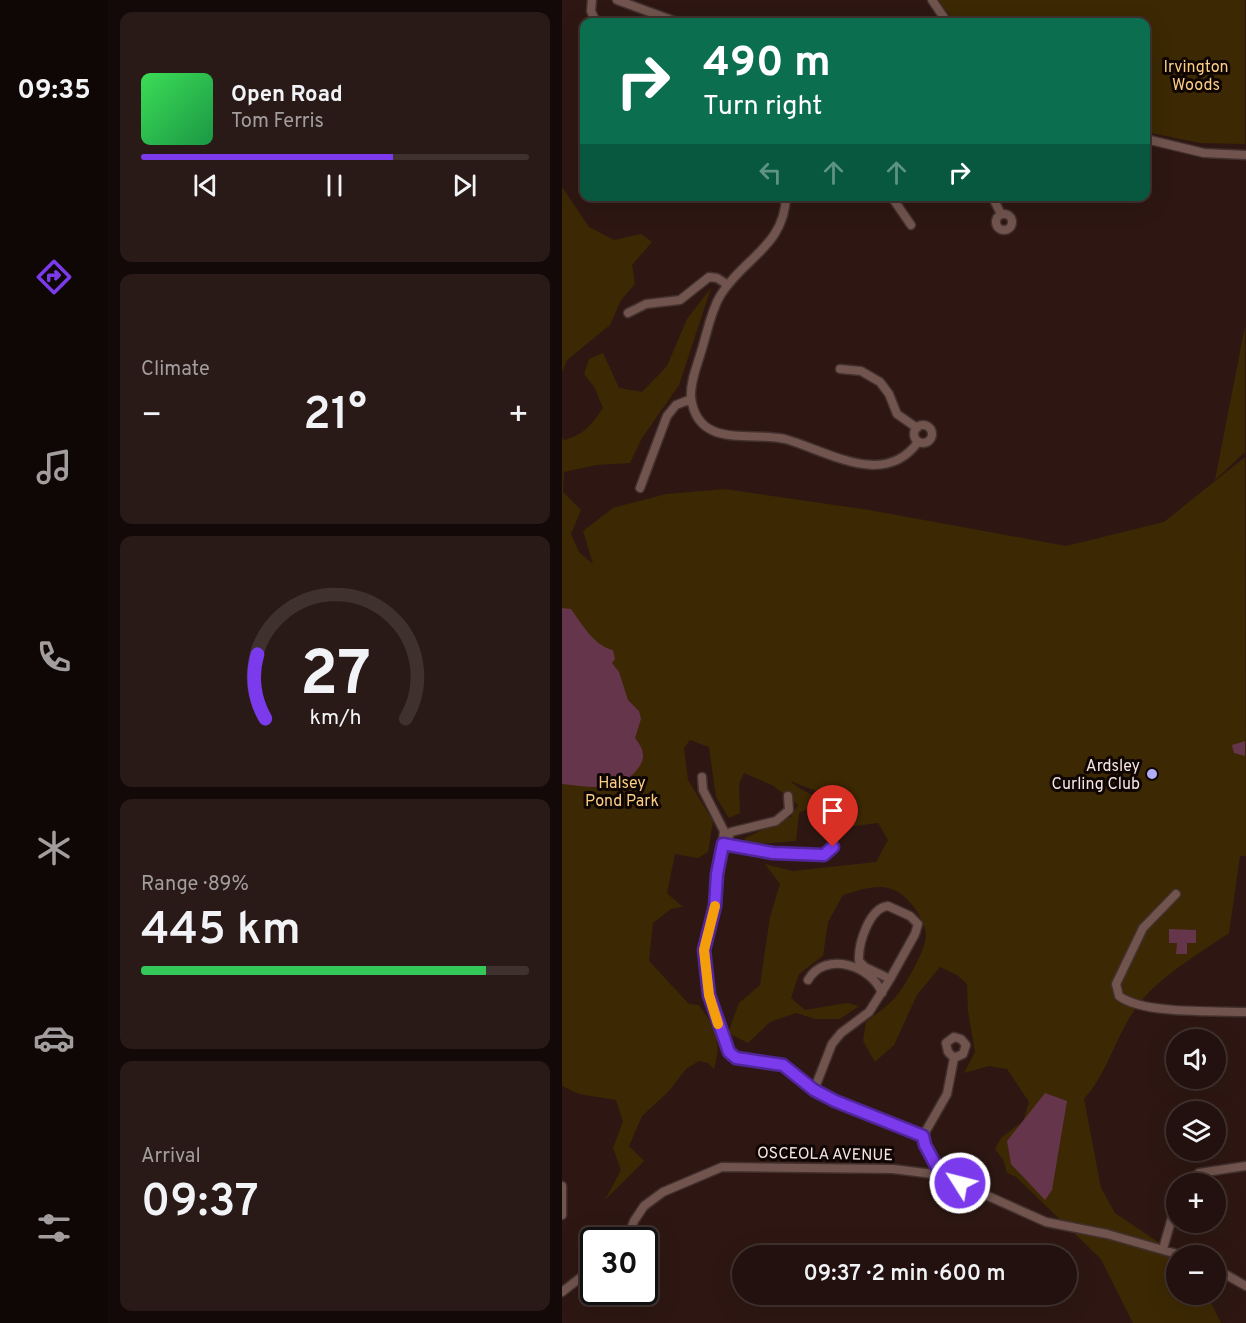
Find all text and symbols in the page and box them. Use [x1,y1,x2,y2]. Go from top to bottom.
text: 490 m [703,38,831,91]
icon: right [604,42,682,120]
park label: Irvington Woods [1163,58,1229,96]
text: 09:35 [17,74,91,108]
text: Open Road [231,82,343,109]
text: Turn right [703,90,822,124]
text: Tom Ferris [231,109,324,135]
icon: left [754,156,787,189]
icon: ahead [817,156,850,189]
icon: ahead [880,156,913,189]
icon: right [943,156,976,189]
icon: previous [189,169,222,202]
icon: pause [318,169,351,202]
icon: next [448,169,481,202]
icon: directions [33,256,75,298]
text: Climate [141,357,210,383]
text: 21° [303,388,367,445]
text: − [141,396,162,438]
text: + [508,396,529,438]
icon: music [33,446,75,488]
icon: phone [33,636,75,678]
text: 27 [299,638,371,717]
text: km/h [309,705,361,732]
place label: Ardsley Curling Club [1052,757,1140,795]
marker: Ardsley Curling Club [1145,767,1159,781]
park label: Halsey Pond Park [585,774,659,812]
pin [807,785,858,847]
icon: arrive [816,794,849,827]
icon: climate [33,827,75,869]
text: Range · 89% [141,872,249,898]
text: 445 km [141,903,301,960]
icon: car [33,1017,75,1059]
map controls [1166,1029,1226,1305]
button: sound [1166,1029,1226,1089]
button: layers [1166,1101,1226,1161]
text: Arrival [141,1144,201,1170]
street label: OSCEOLA AVENUE [757,1144,893,1166]
position arrow [928,1151,992,1215]
button: + [1166,1173,1226,1233]
text: 09:37 [141,1175,259,1232]
icon: filters [33,1207,75,1249]
speed limit sign: 30 [580,1227,658,1305]
button: − [1166,1245,1226,1305]
text: 09:37 · 2 min · 600 m [803,1261,1006,1288]

